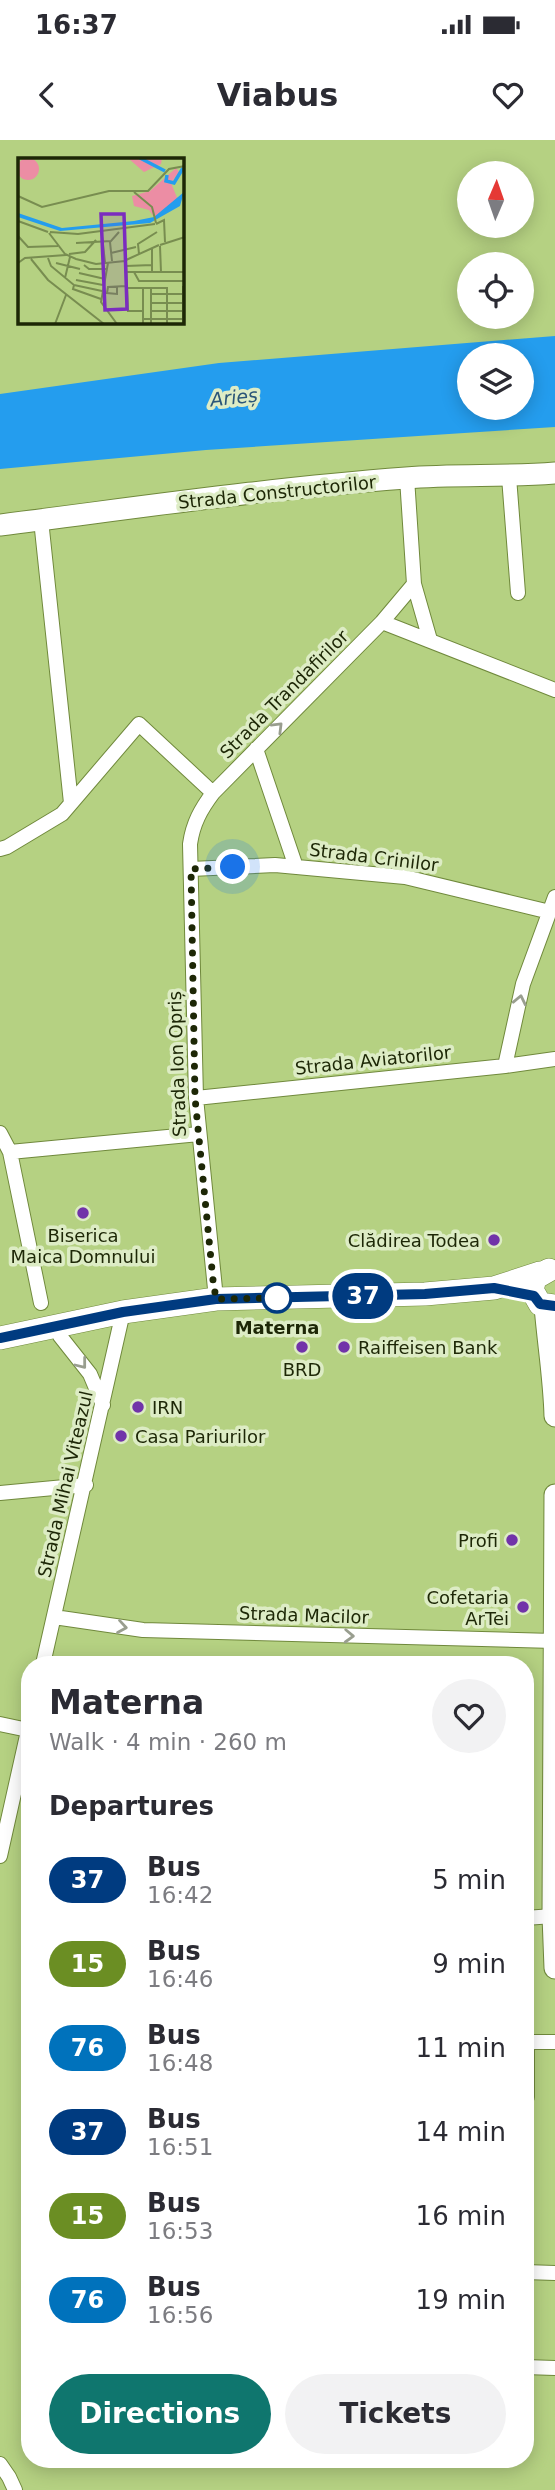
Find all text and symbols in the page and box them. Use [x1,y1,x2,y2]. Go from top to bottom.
text: 16:37 [35,10,118,40]
icon: back [28,76,66,114]
text: Viabus [217,76,338,114]
icon: heart [489,76,527,114]
inset map [18,158,184,324]
north arrow [457,161,534,238]
map controls [457,161,534,420]
button: locate [457,252,534,329]
button: layers [457,343,534,420]
water label: Arieș [207,384,259,412]
street label: Strada Constructorilor [177,471,378,513]
street label: Strada Trandafirilor [215,625,353,763]
one-way arrow [270,722,283,735]
street label: Strada Crinilor [308,839,440,875]
your location [215,849,250,884]
street label: Strada Ion Opriș [164,991,190,1137]
one-way arrow [511,994,526,1006]
street label: Strada Aviatorilor [294,1041,453,1079]
marker: Biserica Maica Domnului [75,1205,91,1221]
place label: Biserica Maica Domnului [11,1225,155,1267]
place label: Clădirea Todea [348,1230,480,1251]
marker: Clădirea Todea [486,1232,502,1248]
line badge: 37 [332,1273,394,1319]
text: 37 [346,1282,380,1310]
marker: Materna [262,1283,292,1313]
place label: Materna [235,1317,319,1338]
place label: Raiffeisen Bank [358,1337,498,1358]
marker: BRD [294,1339,310,1355]
marker: Raiffeisen Bank [336,1339,352,1355]
one-way arrow [74,1356,86,1369]
place label: BRD [283,1359,321,1380]
street label: Strada Mihai Viteazul [33,1389,97,1579]
place label: IRN [152,1397,183,1418]
marker: IRN [130,1399,146,1415]
place label: Casa Pariurilor [135,1426,266,1447]
marker: Casa Pariurilor [113,1428,129,1444]
place label: Profi [458,1530,498,1551]
marker: Profi [504,1532,520,1548]
place label: Cofetaria ArTei [426,1587,509,1629]
marker: Cofetaria ArTei [515,1599,531,1615]
street label: Strada Macilor [239,1602,370,1628]
one-way arrow [116,1619,128,1634]
one-way arrow [344,1628,355,1643]
button: heart [432,1679,506,1753]
text: Materna [49,1683,204,1722]
text: Walk · 4 min · 260 m [49,1729,287,1755]
text: Departures [49,1791,214,1821]
text: Bus [147,1852,201,1882]
text: 5 min [432,1865,506,1895]
text: 37 [71,1866,104,1894]
text: 16:42 [147,1882,213,1908]
text: Bus [147,1936,201,1966]
text: 9 min [432,1949,506,1979]
text: 15 [71,1950,104,1978]
text: 16:46 [147,1966,213,1992]
text: Bus [147,2020,201,2050]
text: 11 min [416,2033,506,2063]
text: 76 [71,2034,104,2062]
text: 16:48 [147,2050,213,2076]
text: Bus [147,2104,201,2134]
text: 14 min [416,2117,506,2147]
text: 37 [71,2118,104,2146]
text: 16:51 [147,2134,213,2160]
text: Bus [147,2188,201,2218]
text: 16 min [416,2201,506,2231]
text: 15 [71,2202,104,2230]
text: 16:53 [147,2218,213,2244]
text: Bus [147,2272,201,2302]
text: 19 min [416,2285,506,2315]
text: 76 [71,2286,104,2314]
text: 16:56 [147,2302,213,2328]
button: Directions [49,2374,271,2454]
button: Tickets [285,2374,506,2454]

